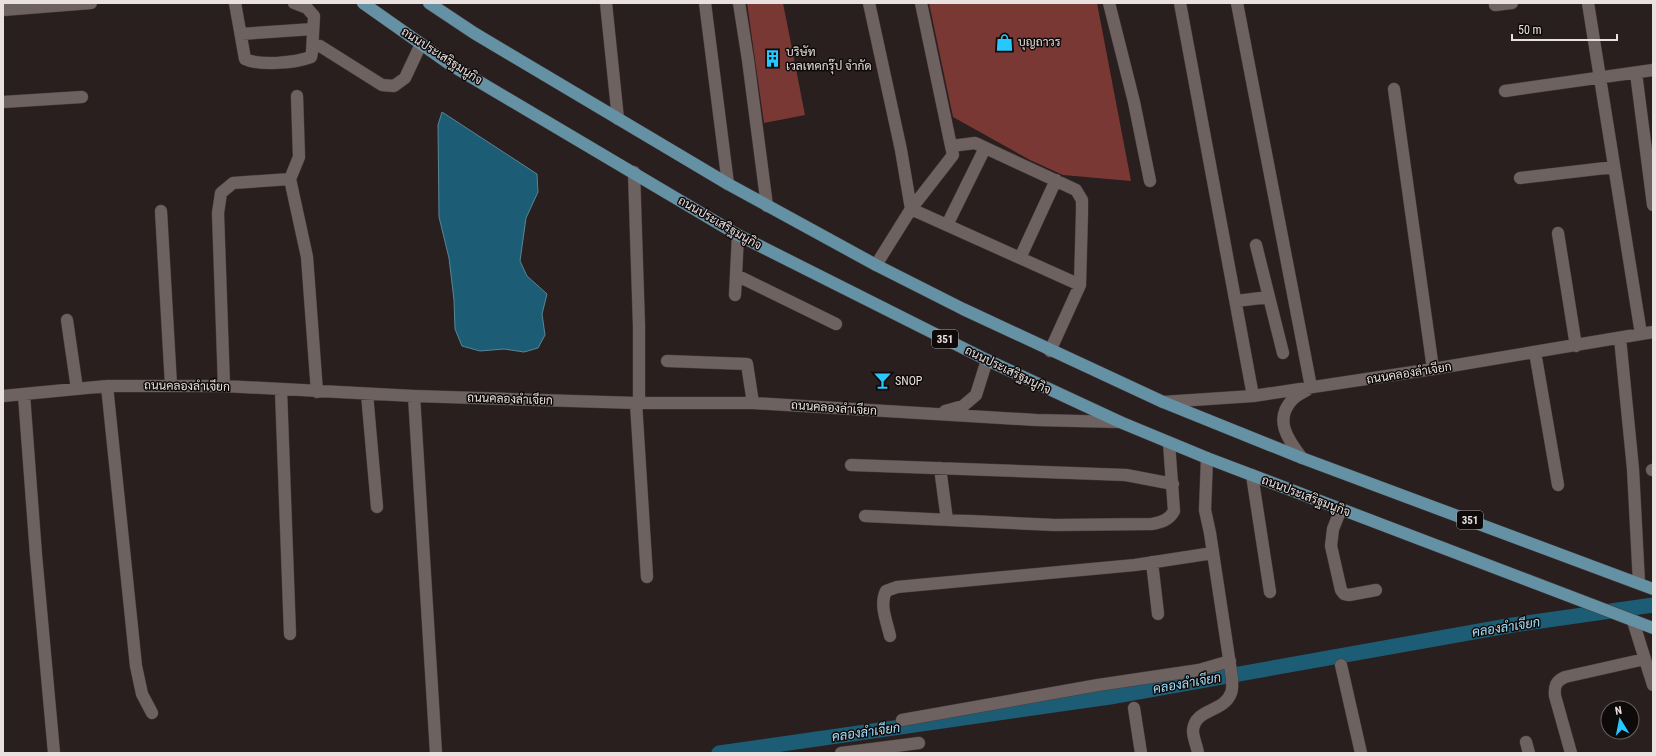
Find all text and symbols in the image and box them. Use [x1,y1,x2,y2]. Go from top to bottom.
scale bar [1512,16,1617,42]
text: 50 m [1518,23,1542,37]
street label: ถนนประเสริฐมนูกิจ [398,25,485,88]
shop icon: บุญถาวร [995,32,1015,52]
place label: บุญถาวร [1018,35,1061,51]
place label: บริษัท เวลเทคกรุ๊ป จำกัด [786,45,872,75]
building icon: บริษัท เวลเทคกรุ๊ป จำกัด [763,49,783,69]
street label: ถนนประเสริฐมนูกิจ [675,193,764,253]
road number: 351 [932,330,958,348]
street label: ถนนประเสริฐมนูกิจ [962,343,1053,398]
street label: ถนนคลองลำเจียก [1365,358,1453,387]
bar icon: SNOP [872,371,892,391]
place label: SNOP [895,374,923,388]
street label: ถนนคลองลำเจียก [144,377,230,394]
street label: ถนนคลองลำเจียก [467,390,553,407]
street label: ถนนคลองลำเจียก [791,397,877,418]
street label: ถนนประเสริฐมนูกิจ [1259,473,1352,520]
road number: 351 [1457,511,1483,529]
water label: คลองลำเจียก [1470,612,1541,640]
water label: คลองลำเจียก [1151,668,1222,696]
north arrow [1600,700,1640,740]
text: N [1614,704,1623,718]
water label: คลองลำเจียก [831,718,901,744]

